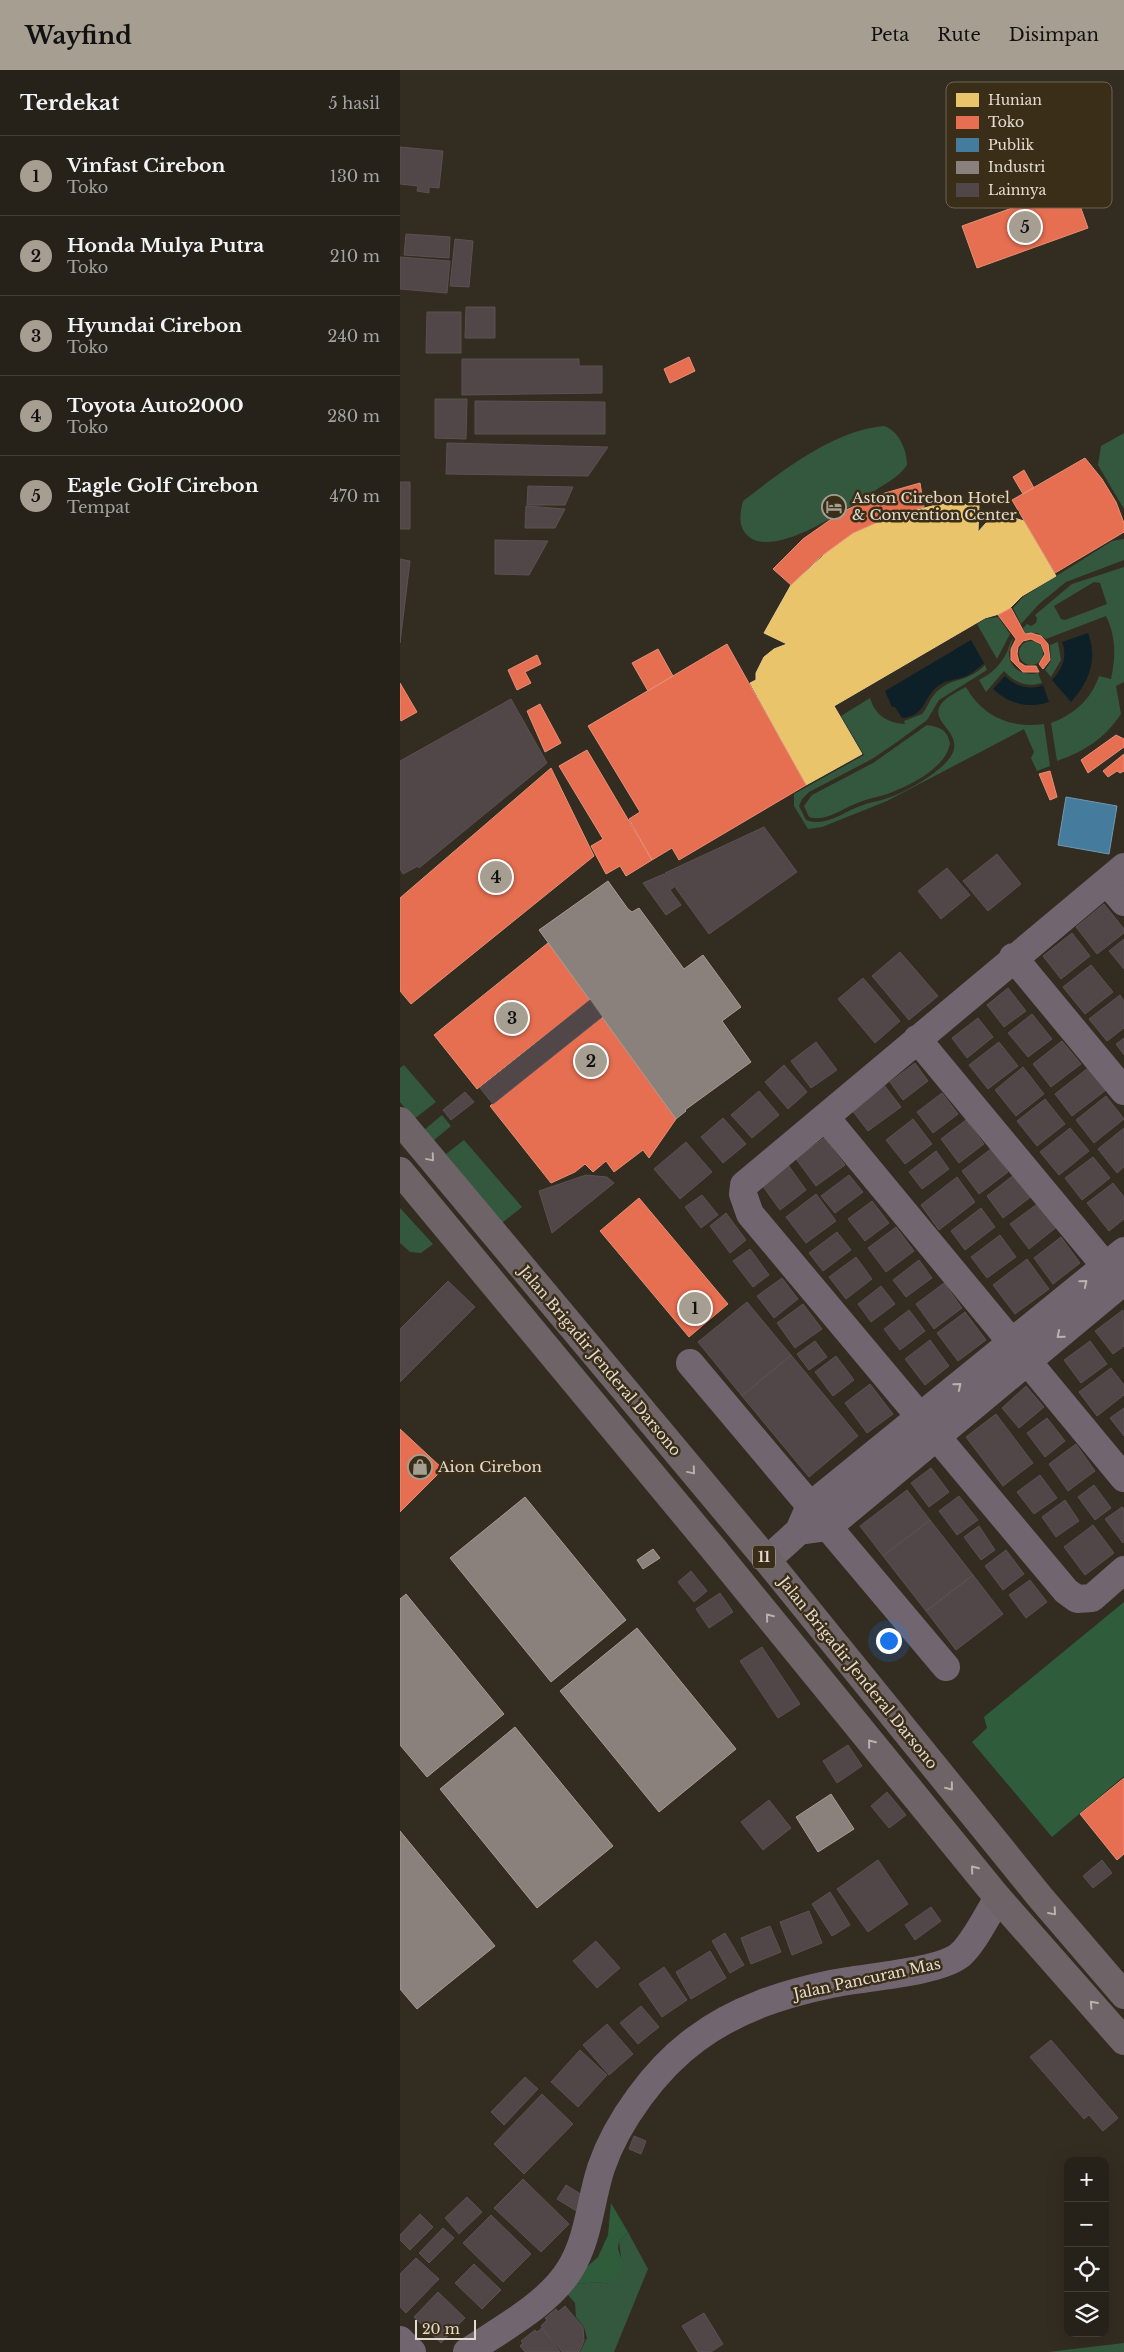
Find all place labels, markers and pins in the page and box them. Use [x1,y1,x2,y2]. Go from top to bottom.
pin: 5 [1009,208,1041,246]
place label: Aston Cirebon Hotel & Convention Center [851,488,1018,524]
hotel icon: Aston Cirebon Hotel & Convention Center [821,494,847,520]
pin: 4 [480,858,512,896]
pin: 3 [496,999,528,1037]
pin: 2 [575,1042,607,1080]
pin: 1 [679,1289,711,1327]
shop icon: Aion Cirebon [407,1454,433,1480]
place label: Aion Cirebon [437,1457,542,1476]

